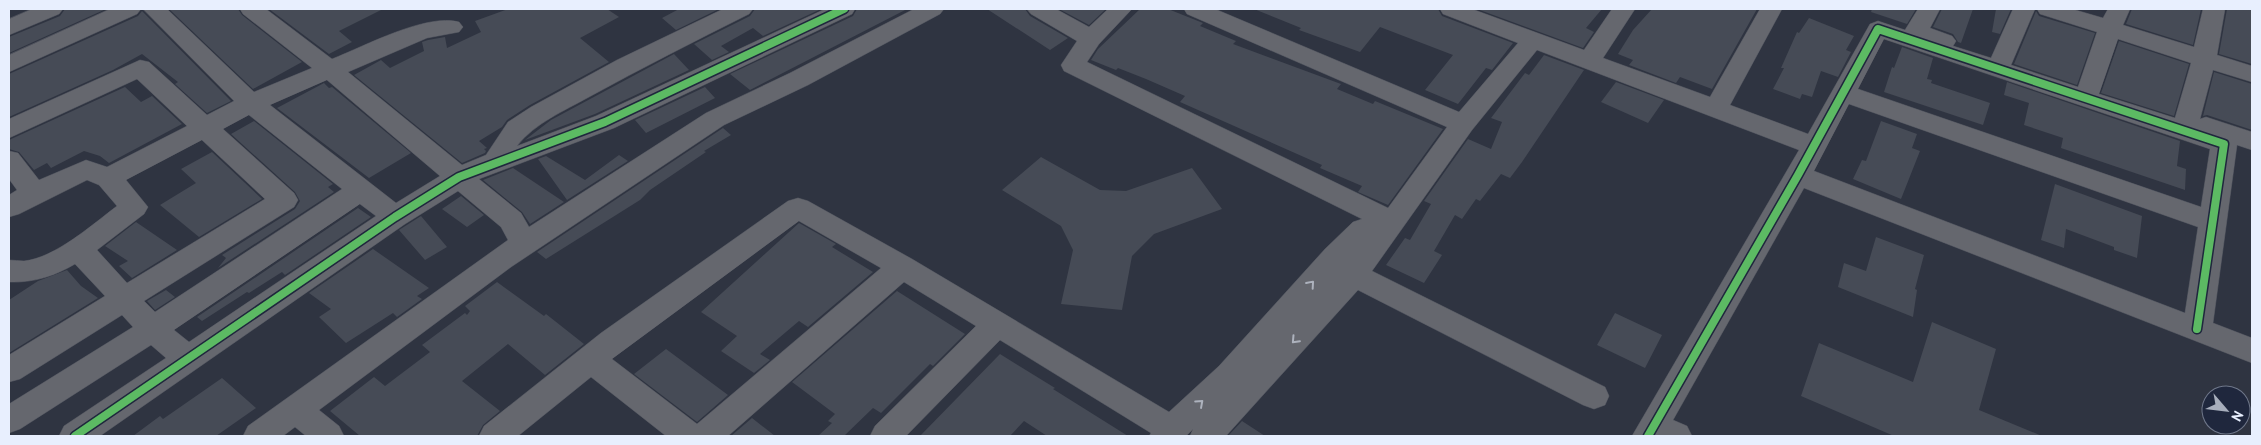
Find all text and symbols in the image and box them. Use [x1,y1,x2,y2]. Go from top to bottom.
one-way arrow [1305,281,1314,290]
one-way arrow [1292,334,1301,343]
north arrow [2201,385,2251,435]
one-way arrow [1194,399,1203,408]
text: N [2227,408,2248,424]

